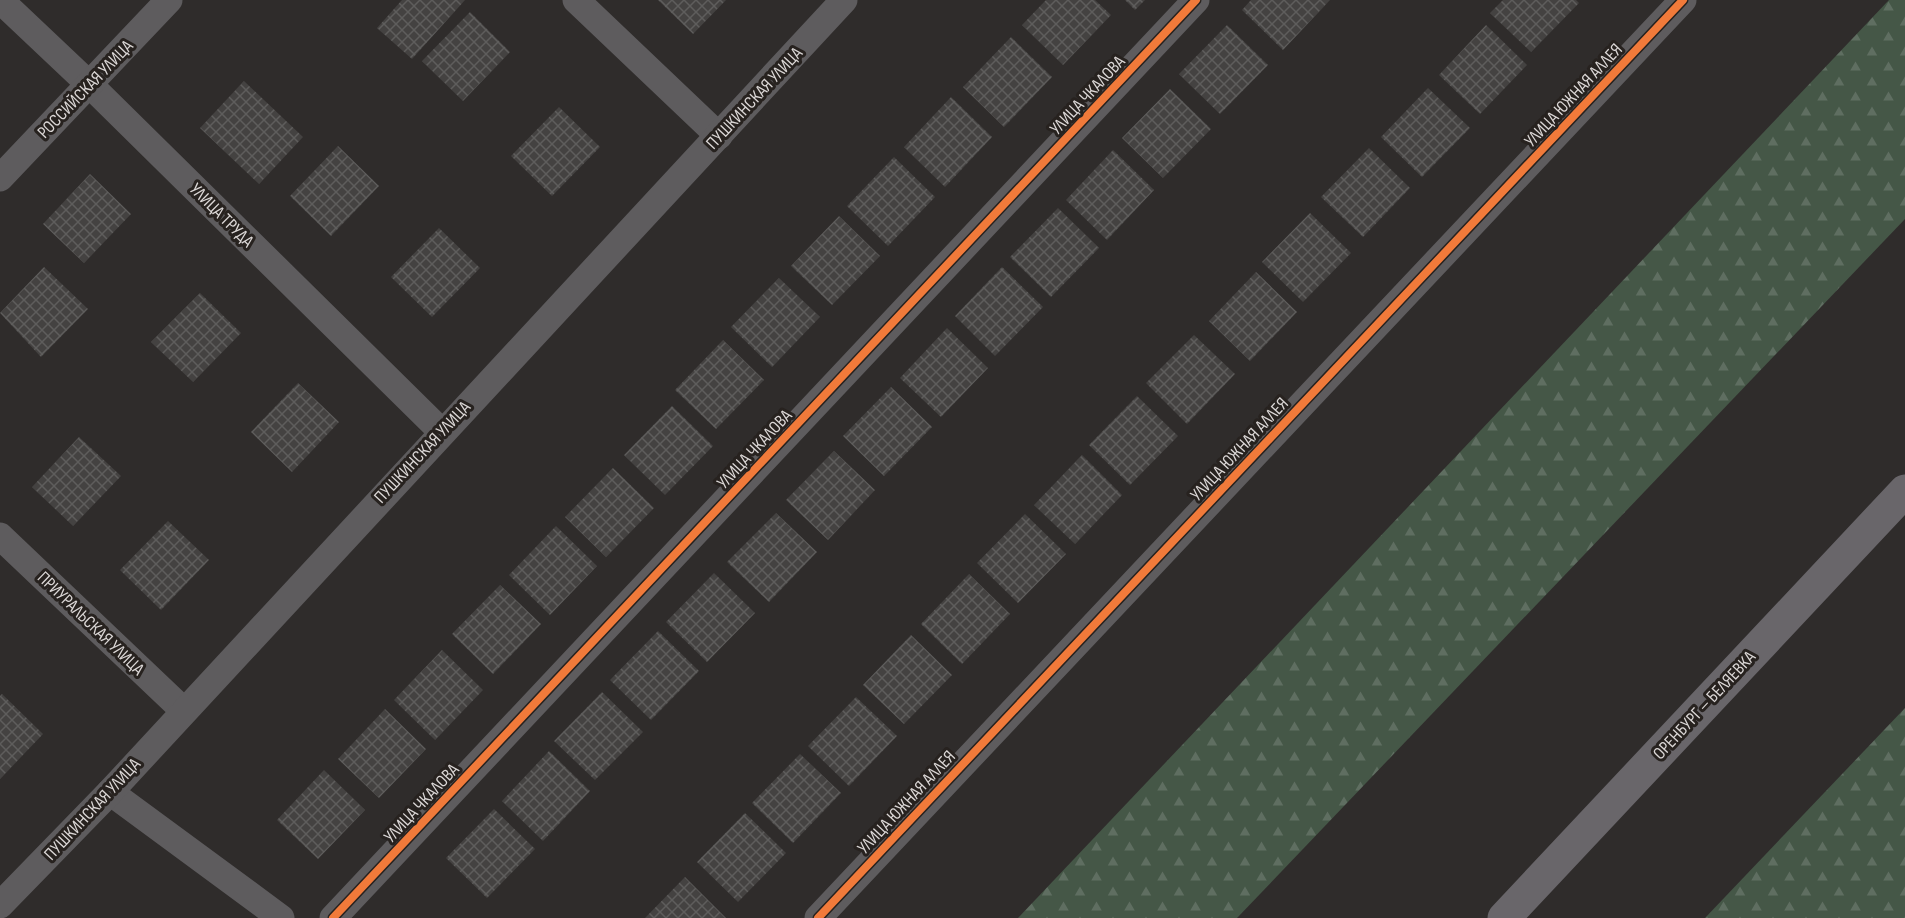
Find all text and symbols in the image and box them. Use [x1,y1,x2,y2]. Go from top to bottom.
street label: РОССИЙСКАЯ УЛИЦА [33,36,138,143]
street label: УЛИЦА ЮЖНАЯ АЛЛЕЯ [1520,39,1627,151]
street label: ПУШКИНСКАЯ УЛИЦА [702,43,807,154]
street label: УЛИЦА ЧКАЛОВА [1045,51,1129,139]
street label: УЛИЦА ТРУДА [185,179,258,252]
street label: УЛИЦА ЮЖНАЯ АЛЛЕЯ [1186,393,1293,505]
street label: ПУШКИНСКАЯ УЛИЦА [370,397,475,508]
street label: УЛИЦА ЧКАЛОВА [712,405,796,493]
street label: ПРИУРАЛЬСКАЯ УЛИЦА [33,567,149,680]
street label: ОРЕНБУРГ – БЕЛЯЕВКА [1649,647,1760,764]
street label: УЛИЦА ЮЖНАЯ АЛЛЕЯ [853,746,960,858]
street label: ПУШКИНСКАЯ УЛИЦА [40,754,145,865]
street label: УЛИЦА ЧКАЛОВА [379,759,463,847]

